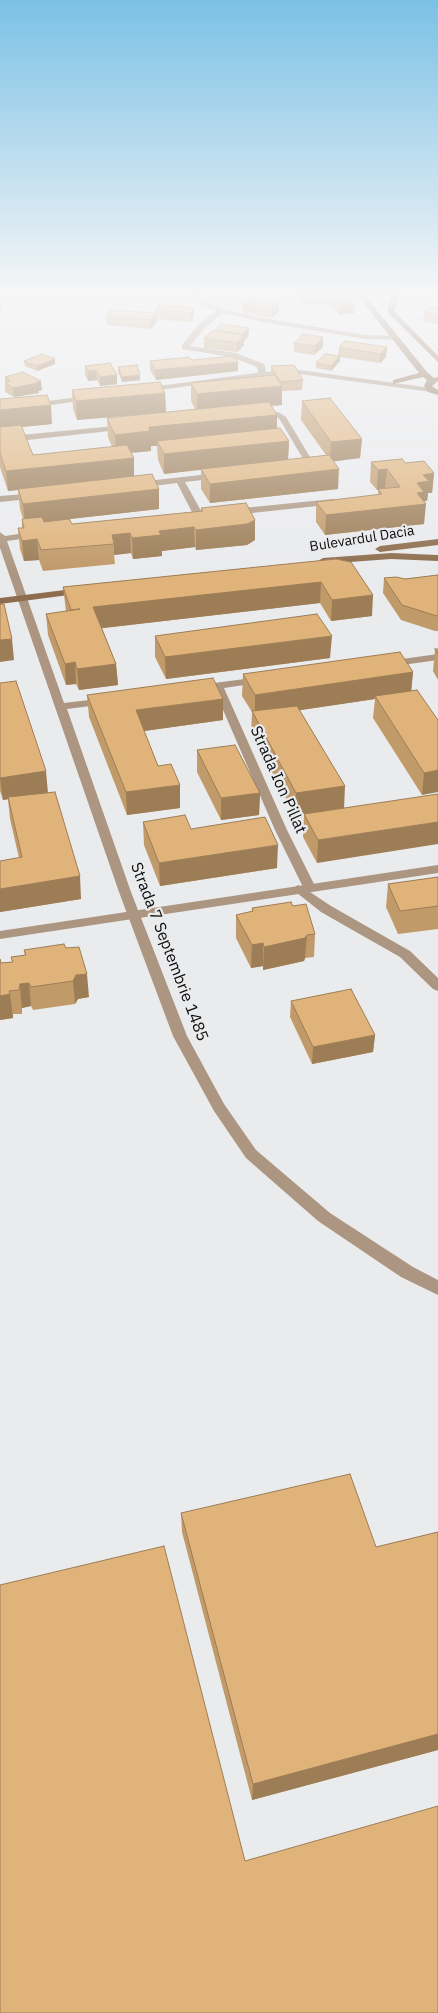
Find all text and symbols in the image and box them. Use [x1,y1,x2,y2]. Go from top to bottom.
street label: Bulevardul Dacia [308,522,416,556]
street label: Strada Ion Pillat [246,723,310,837]
street label: Strada 7 Septembrie 1485 [126,860,212,1044]

